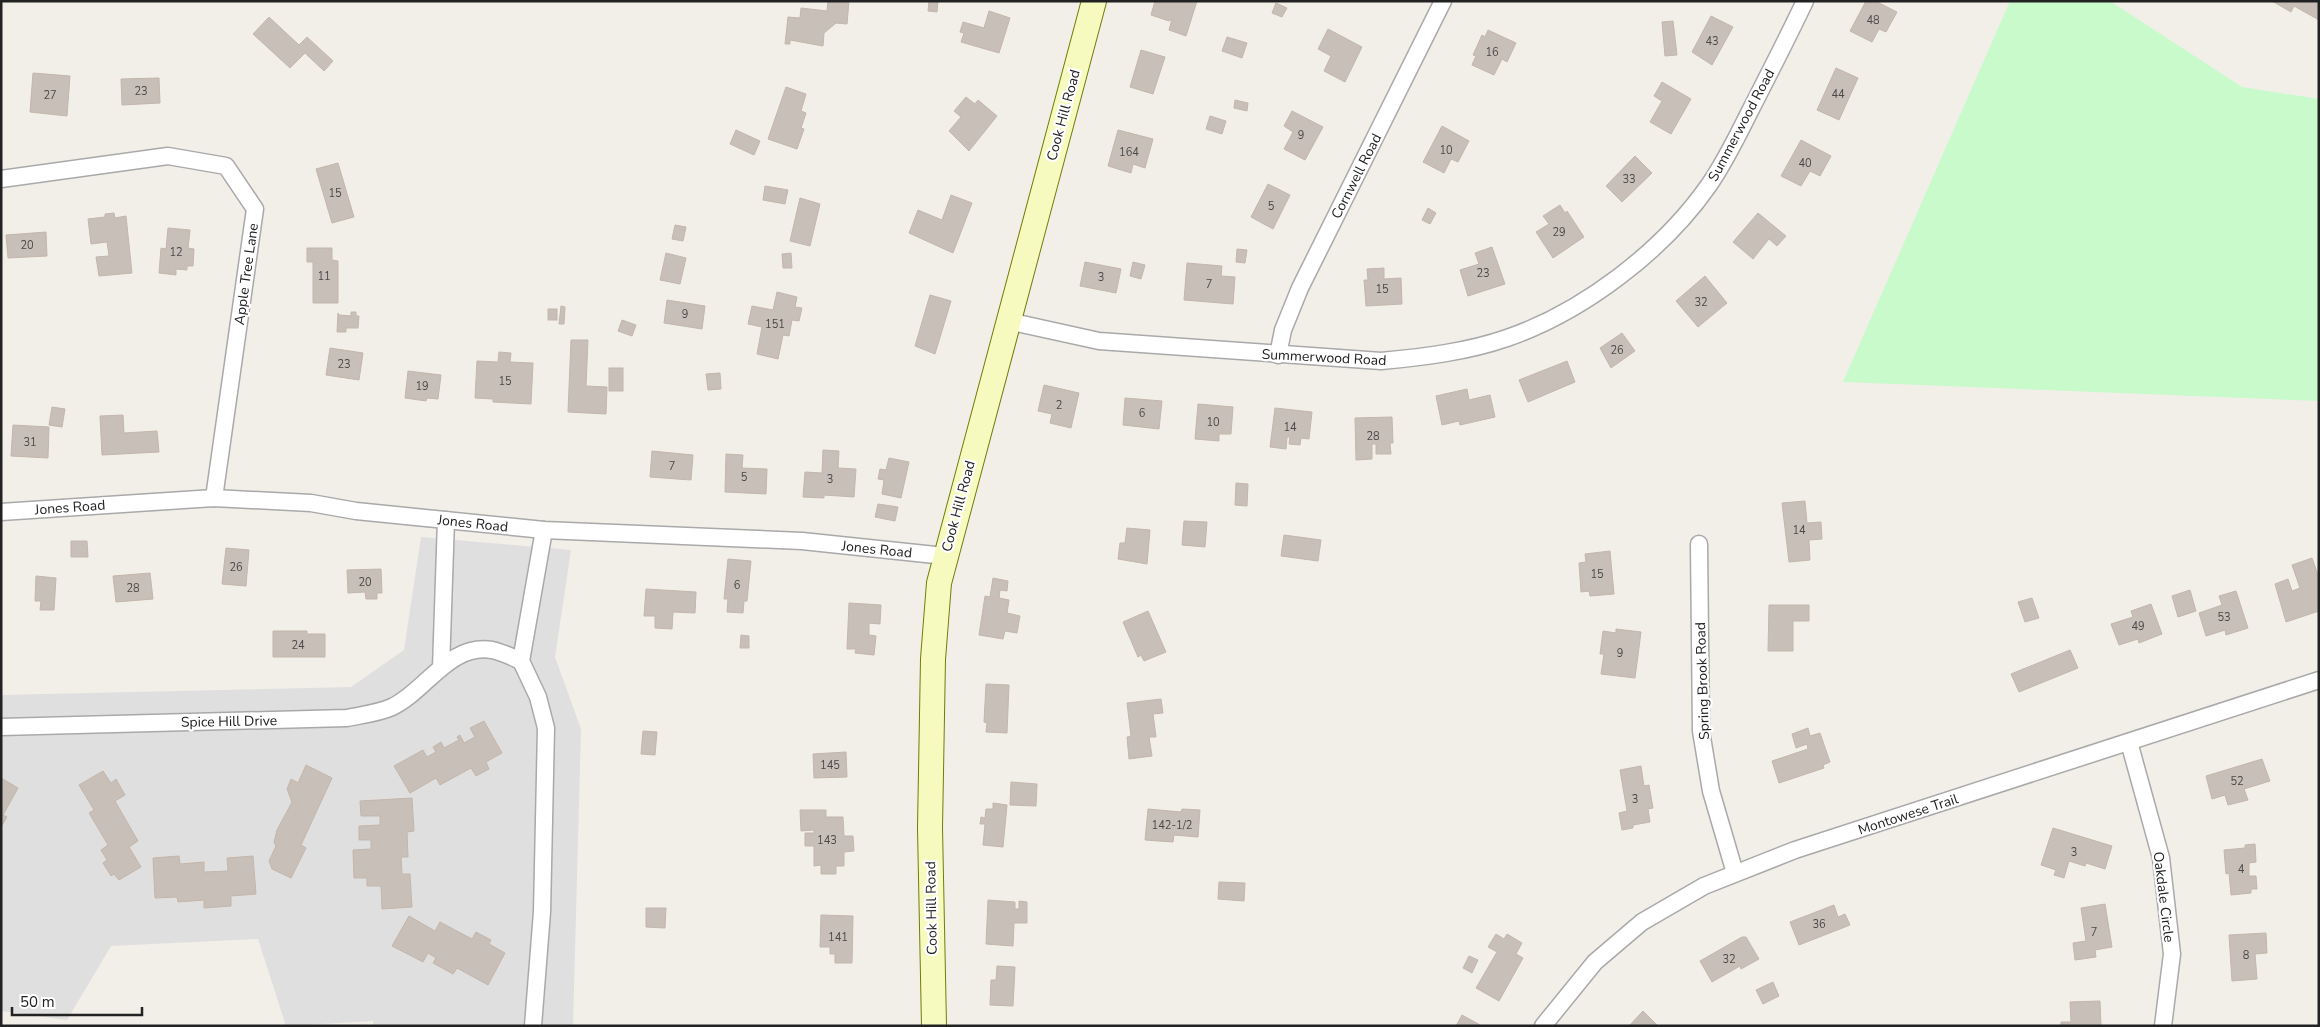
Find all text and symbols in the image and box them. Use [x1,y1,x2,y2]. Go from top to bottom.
house number: 48 [1866,13,1880,28]
house number: 43 [1705,34,1719,49]
house number: 16 [1485,45,1499,60]
street label: Summerwood Road [1704,66,1779,185]
street label: Cook Hill Road [1042,68,1085,163]
house number: 23 [134,84,148,99]
house number: 44 [1831,87,1845,102]
house number: 27 [43,88,57,103]
house number: 9 [1298,128,1304,143]
street label: Cornwell Road [1327,130,1386,222]
house number: 10 [1439,143,1453,158]
house number: 164 [1119,145,1139,160]
house number: 40 [1798,156,1812,171]
house number: 33 [1622,172,1636,187]
house number: 15 [328,186,342,201]
house number: 5 [1268,199,1275,214]
street label: Apple Tree Lane [230,222,263,326]
house number: 29 [1552,225,1566,240]
house number: 20 [20,238,34,253]
house number: 12 [169,245,183,260]
house number: 23 [1476,266,1490,281]
house number: 11 [317,269,331,284]
house number: 3 [1098,270,1104,285]
house number: 7 [1206,277,1212,292]
house number: 15 [1375,282,1389,297]
house number: 32 [1694,295,1708,310]
house number: 9 [682,307,688,322]
house number: 151 [765,317,785,332]
house number: 26 [1610,343,1624,358]
street label: Summerwood Road [1261,345,1387,370]
house number: 23 [337,357,351,372]
house number: 15 [498,374,512,389]
house number: 19 [415,379,429,394]
house number: 2 [1056,398,1062,413]
house number: 6 [1139,406,1146,421]
house number: 10 [1206,415,1220,430]
house number: 14 [1283,420,1297,435]
house number: 28 [1366,429,1380,444]
house number: 31 [23,435,37,450]
house number: 7 [669,459,675,474]
street label: Cook Hill Road [937,459,980,554]
house number: 5 [741,470,748,485]
house number: 3 [827,472,833,487]
street label: Jones Road [33,496,106,520]
street label: Jones Road [436,510,509,537]
house number: 14 [1792,523,1806,538]
street label: Jones Road [840,536,913,563]
house number: 26 [229,560,243,575]
house number: 15 [1590,567,1604,582]
house number: 20 [358,575,372,590]
house number: 6 [734,578,741,593]
house number: 28 [126,581,140,596]
house number: 53 [2217,610,2231,625]
house number: 49 [2131,619,2145,634]
street label: Spring Brook Road [1691,622,1714,740]
house number: 24 [291,638,305,653]
house number: 9 [1617,646,1623,661]
street label: Spice Hill Drive [181,711,277,732]
house number: 145 [820,758,840,773]
house number: 52 [2230,774,2244,789]
street label: Montowese Trail [1856,789,1961,840]
house number: 3 [1632,792,1638,807]
house number: 142-1/2 [1152,818,1192,833]
house number: 143 [817,833,837,848]
house number: 3 [2071,845,2077,860]
street label: Oakdale Circle [2149,851,2178,944]
street label: Cook Hill Road [921,861,942,955]
house number: 4 [2238,862,2245,877]
house number: 36 [1812,917,1826,932]
house number: 7 [2091,925,2097,940]
house number: 141 [828,930,848,945]
house number: 8 [2243,948,2250,963]
house number: 32 [1722,952,1736,967]
scale bar [12,984,142,1016]
text: 50 m [20,992,55,1012]

